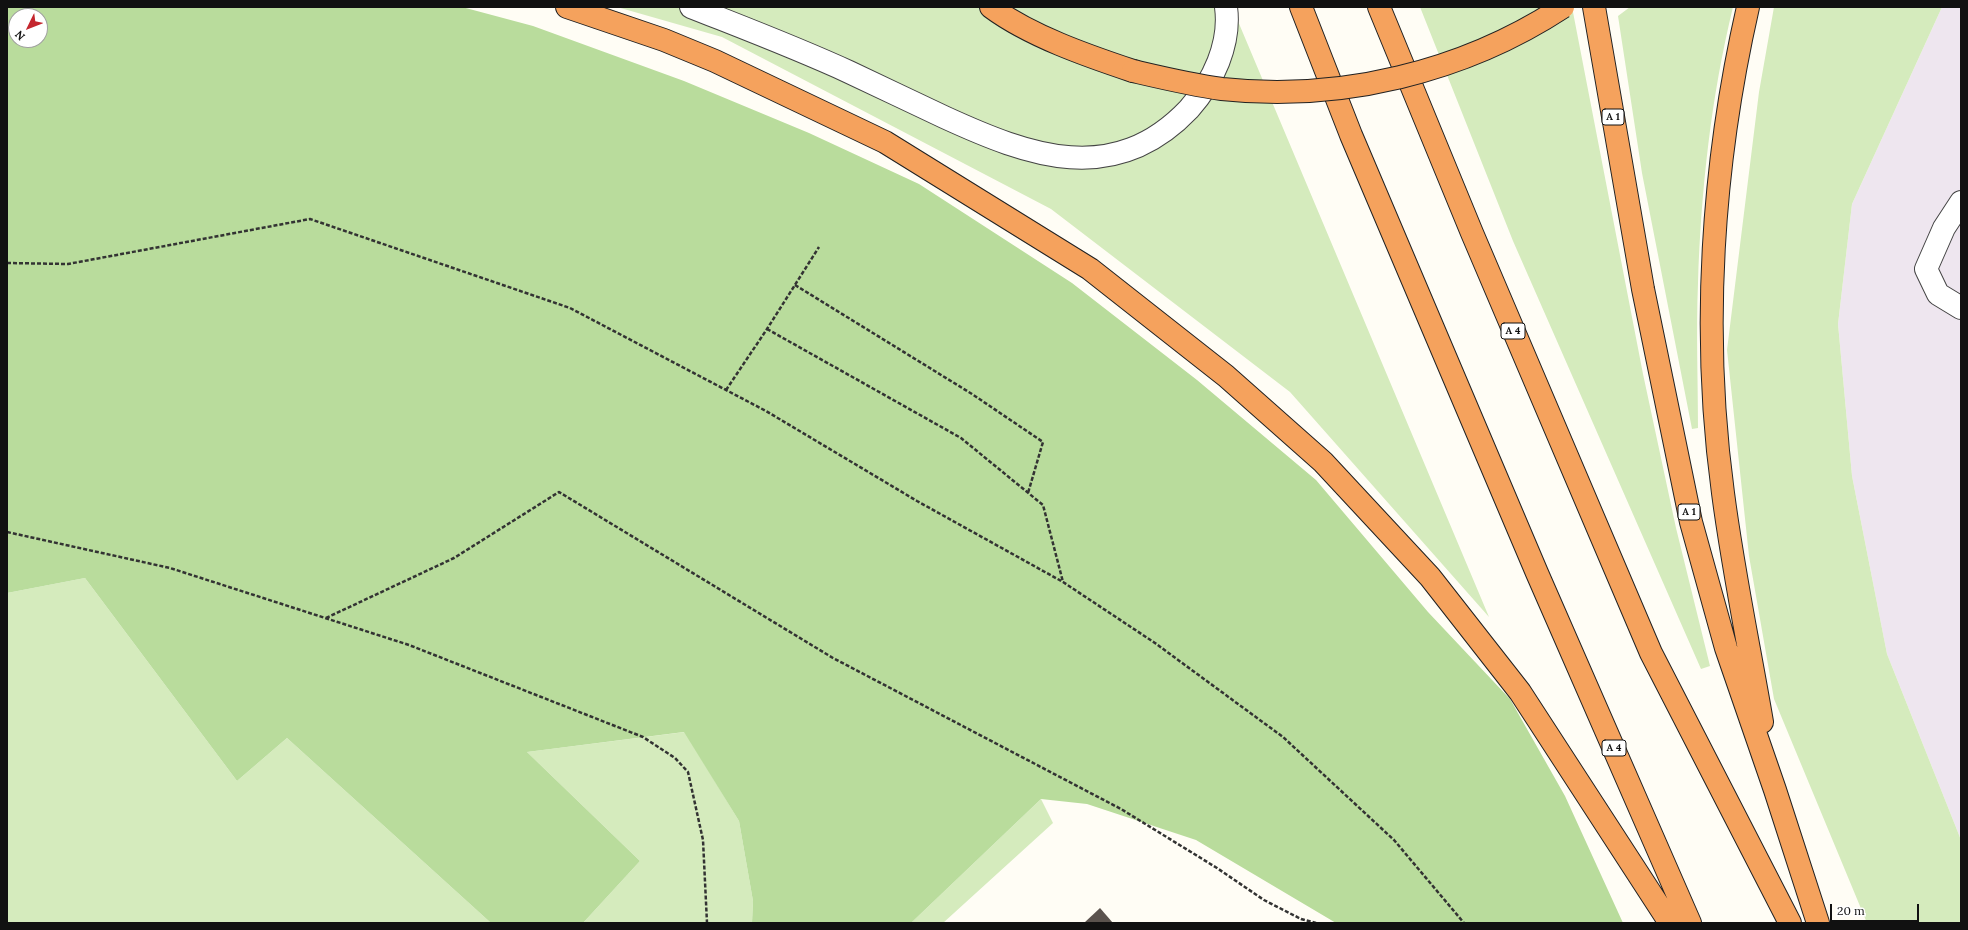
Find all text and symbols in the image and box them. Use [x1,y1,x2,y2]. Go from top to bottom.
north arrow [8,8,48,48]
text: N [12,28,28,43]
road number: A 1 [1602,109,1624,125]
road number: A 4 [1501,323,1525,339]
road number: A 1 [1678,504,1700,520]
road number: A 4 [1602,740,1626,756]
scale bar [1832,896,1921,922]
text: 20 m [1837,903,1865,918]

